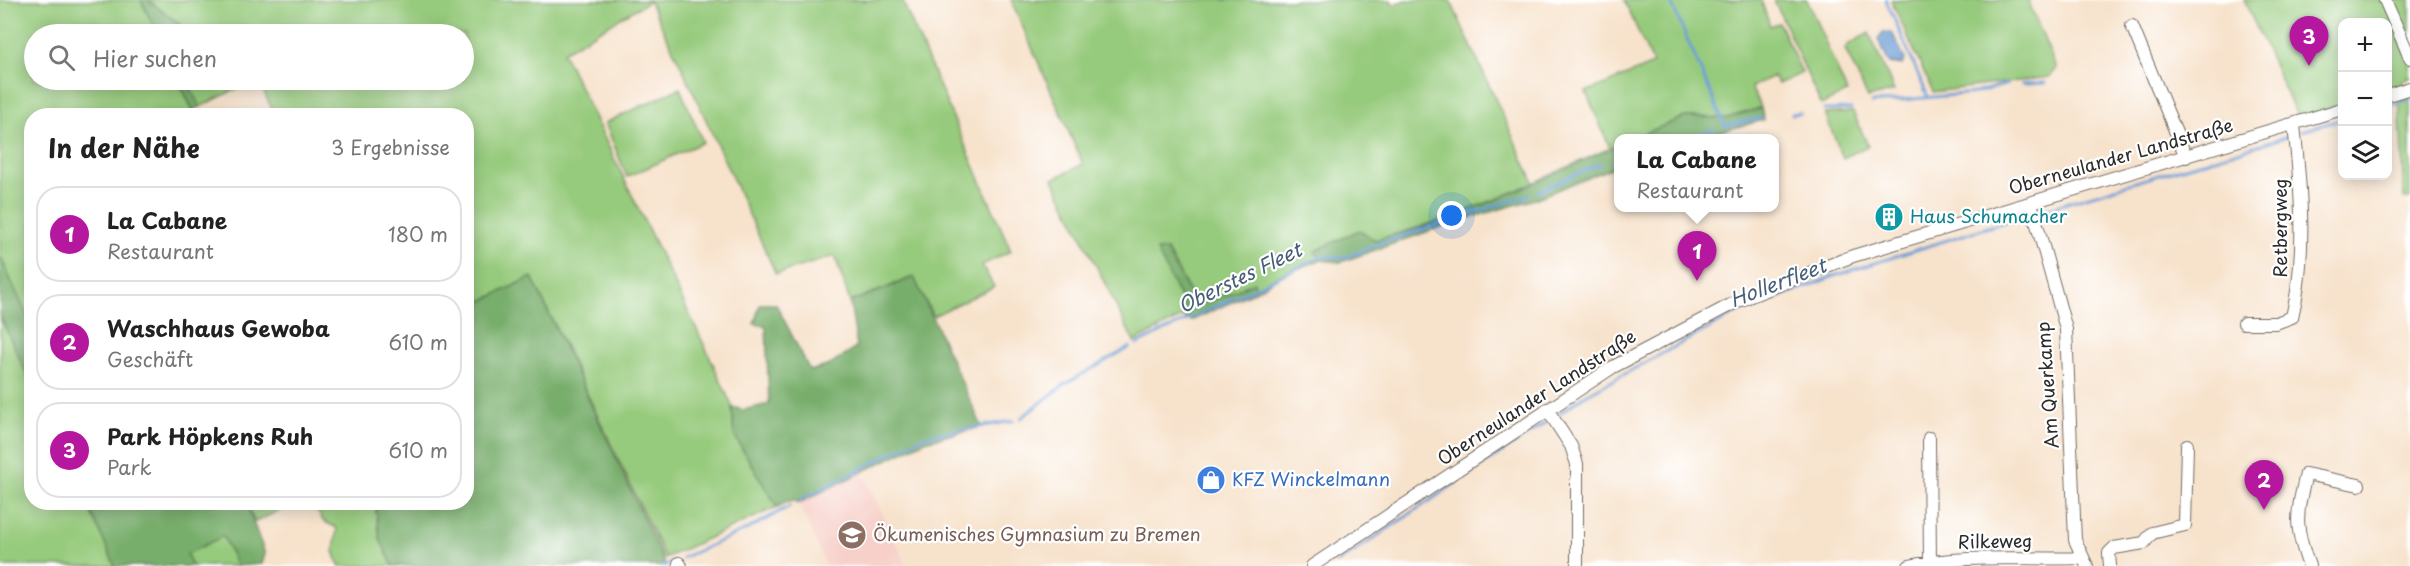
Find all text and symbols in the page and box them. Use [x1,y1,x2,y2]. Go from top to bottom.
pin: 3 [2290,16,2328,66]
map controls [2338,18,2392,180]
button: + [2338,18,2392,72]
search box [24,24,474,90]
icon: search [45,41,78,74]
text: Hier suchen [93,41,217,74]
button: − [2338,72,2392,126]
street label: Oberneulander Landstraße [2005,111,2236,201]
button: layers [2338,126,2392,180]
text: In der Nähe [48,128,200,167]
text: 3 Ergebnisse [331,132,450,162]
popup [1614,134,1779,212]
text: La Cabane [1636,142,1757,175]
text: Restaurant [1636,175,1743,205]
street label: Retbergweg [2266,178,2293,278]
your location [1437,201,1466,230]
building icon: Haus Schumacher [1873,201,1905,233]
place label: Haus Schumacher [1910,202,2068,229]
text: La Cabane [107,203,227,236]
text: 1 [65,219,74,249]
text: 180 m [388,219,448,249]
pin: 1 [1678,232,1716,281]
water label: Oberstes Fleet [1173,233,1308,320]
text: Restaurant [107,236,214,266]
water label: Hollerfleet [1725,249,1833,314]
text: Waschhaus Gewoba [107,311,330,344]
street label: Am Querkamp [2029,321,2064,450]
street label: Oberneulander Landstraße [1431,322,1641,471]
text: 2 [62,327,77,357]
text: 610 m [388,327,448,357]
text: Geschäft [107,344,193,374]
text: Park Höpkens Ruh [107,419,313,452]
text: 3 [63,435,76,465]
text: 610 m [388,435,448,465]
text: Park [107,452,152,482]
pin: 2 [2244,460,2284,510]
shop icon: KFZ Winckelmann [1195,464,1227,496]
place label: KFZ Winckelmann [1232,465,1390,492]
school or university icon: Ökumenisches Gymnasium zu Bremen [836,519,868,551]
place label: Ökumenisches Gymnasium zu Bremen [873,520,1201,547]
street label: Rilkeweg [1957,526,2033,555]

